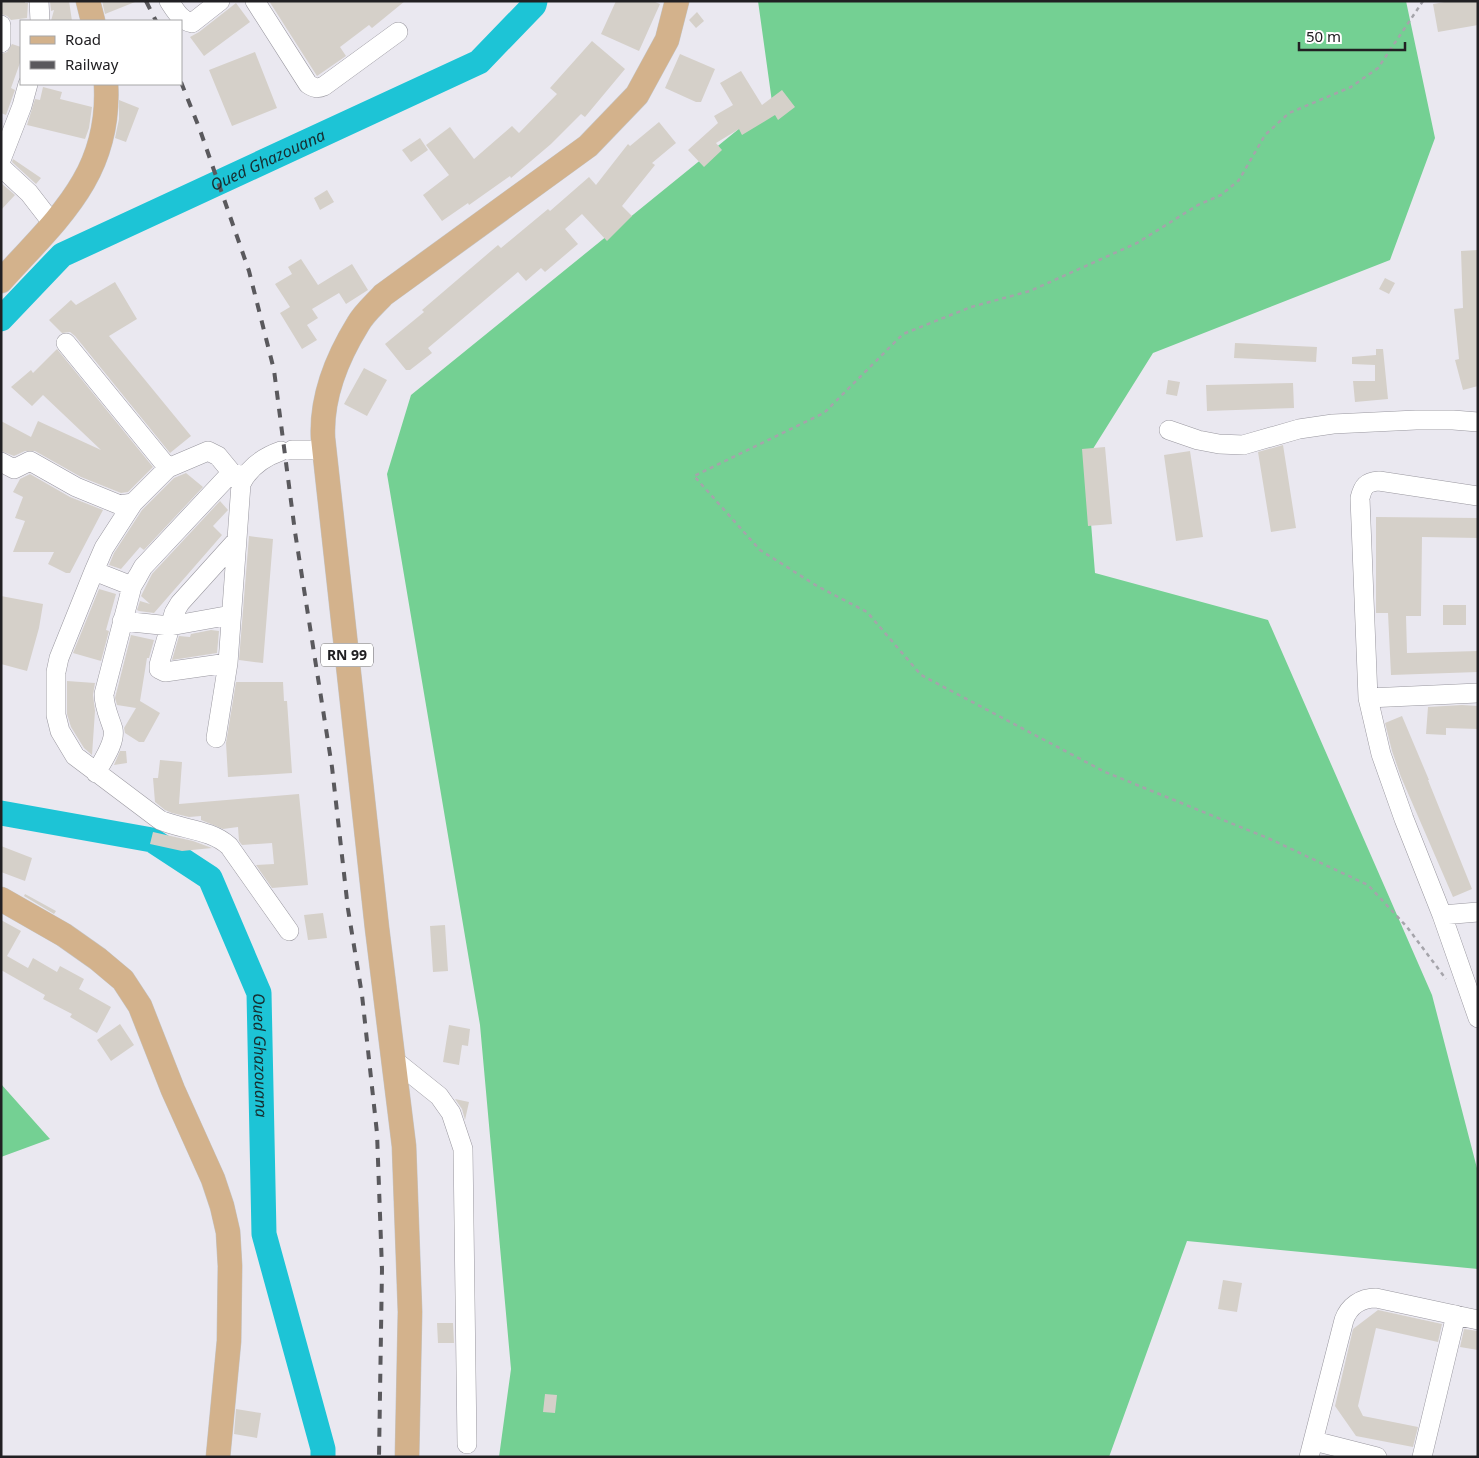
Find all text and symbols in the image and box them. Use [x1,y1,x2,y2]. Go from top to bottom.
legend [20,20,182,85]
scale bar [1299,20,1405,52]
text: 50 m [1306,26,1341,46]
text: Road [65,29,101,49]
text: Railway [65,54,119,74]
water label: Oued Ghazouana [207,124,329,196]
road number: RN 99 [321,644,373,666]
water label: Oued Ghazouana [248,993,273,1118]

